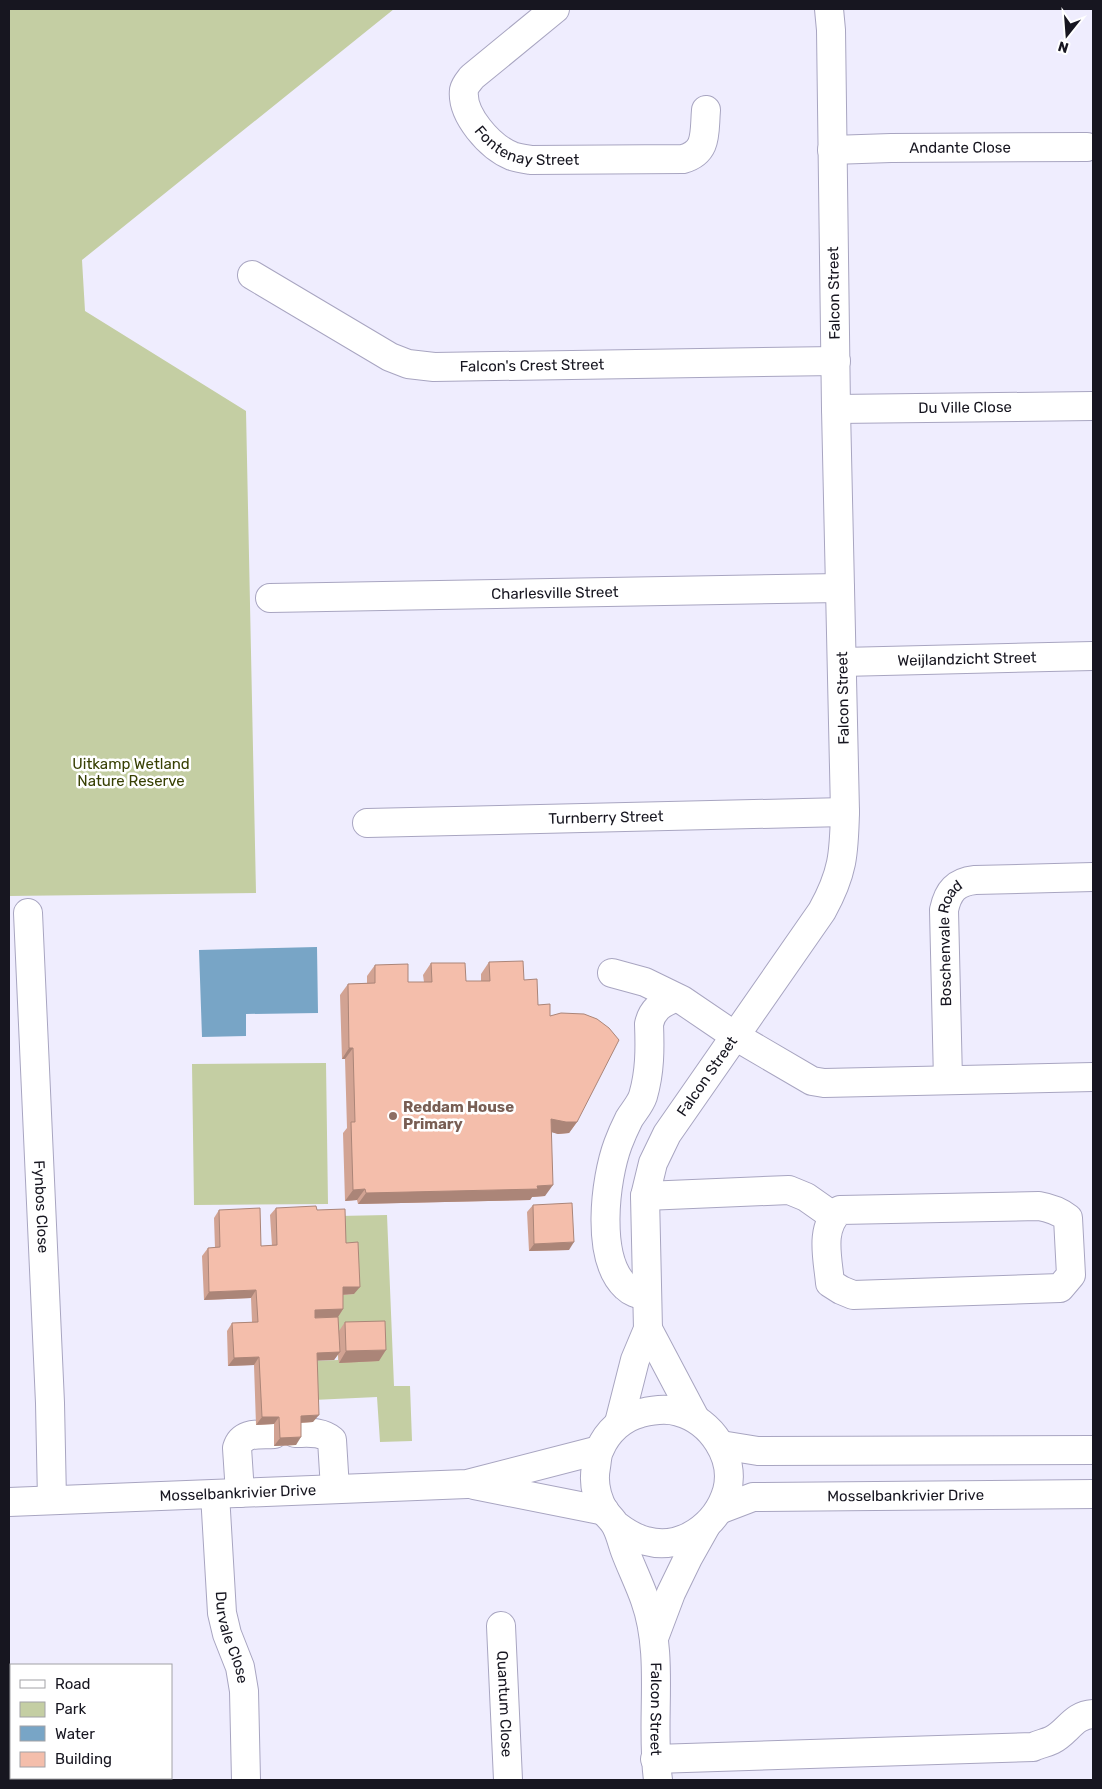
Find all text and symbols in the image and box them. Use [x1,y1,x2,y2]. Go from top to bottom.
north arrow [1042,10,1092,60]
text: N [1056,37,1071,57]
street label: Fontenay Street [471,122,579,169]
street label: Andante Close [909,138,1011,157]
street label: Falcon Street [824,246,844,340]
street label: Falcon's Crest Street [459,355,605,376]
street label: Du Ville Close [918,398,1012,417]
street label: Charlesville Street [491,583,619,603]
street label: Weijlandzicht Street [897,648,1037,670]
street label: Falcon Street [833,651,853,745]
park label: Uitkamp Wetland Nature Reserve [72,755,190,790]
street label: Turnberry Street [548,807,664,828]
street label: Boschenvale Road [934,876,966,1007]
street label: Falcon Street [673,1033,741,1120]
place label: Reddam House Primary [403,1098,514,1133]
marker: Reddam House Primary [387,1110,399,1122]
street label: Fynbos Close [30,1160,52,1254]
street label: Mosselbankrivier Drive [159,1481,317,1505]
street label: Mosselbankrivier Drive [827,1486,984,1505]
street label: Durvale Close [212,1591,252,1685]
street label: Quantum Close [493,1650,516,1758]
street label: Falcon Street [646,1662,665,1756]
legend [10,1664,172,1779]
text: Road [55,1675,91,1693]
text: Park [55,1700,86,1718]
text: Water [55,1725,95,1743]
text: Building [55,1750,112,1768]

